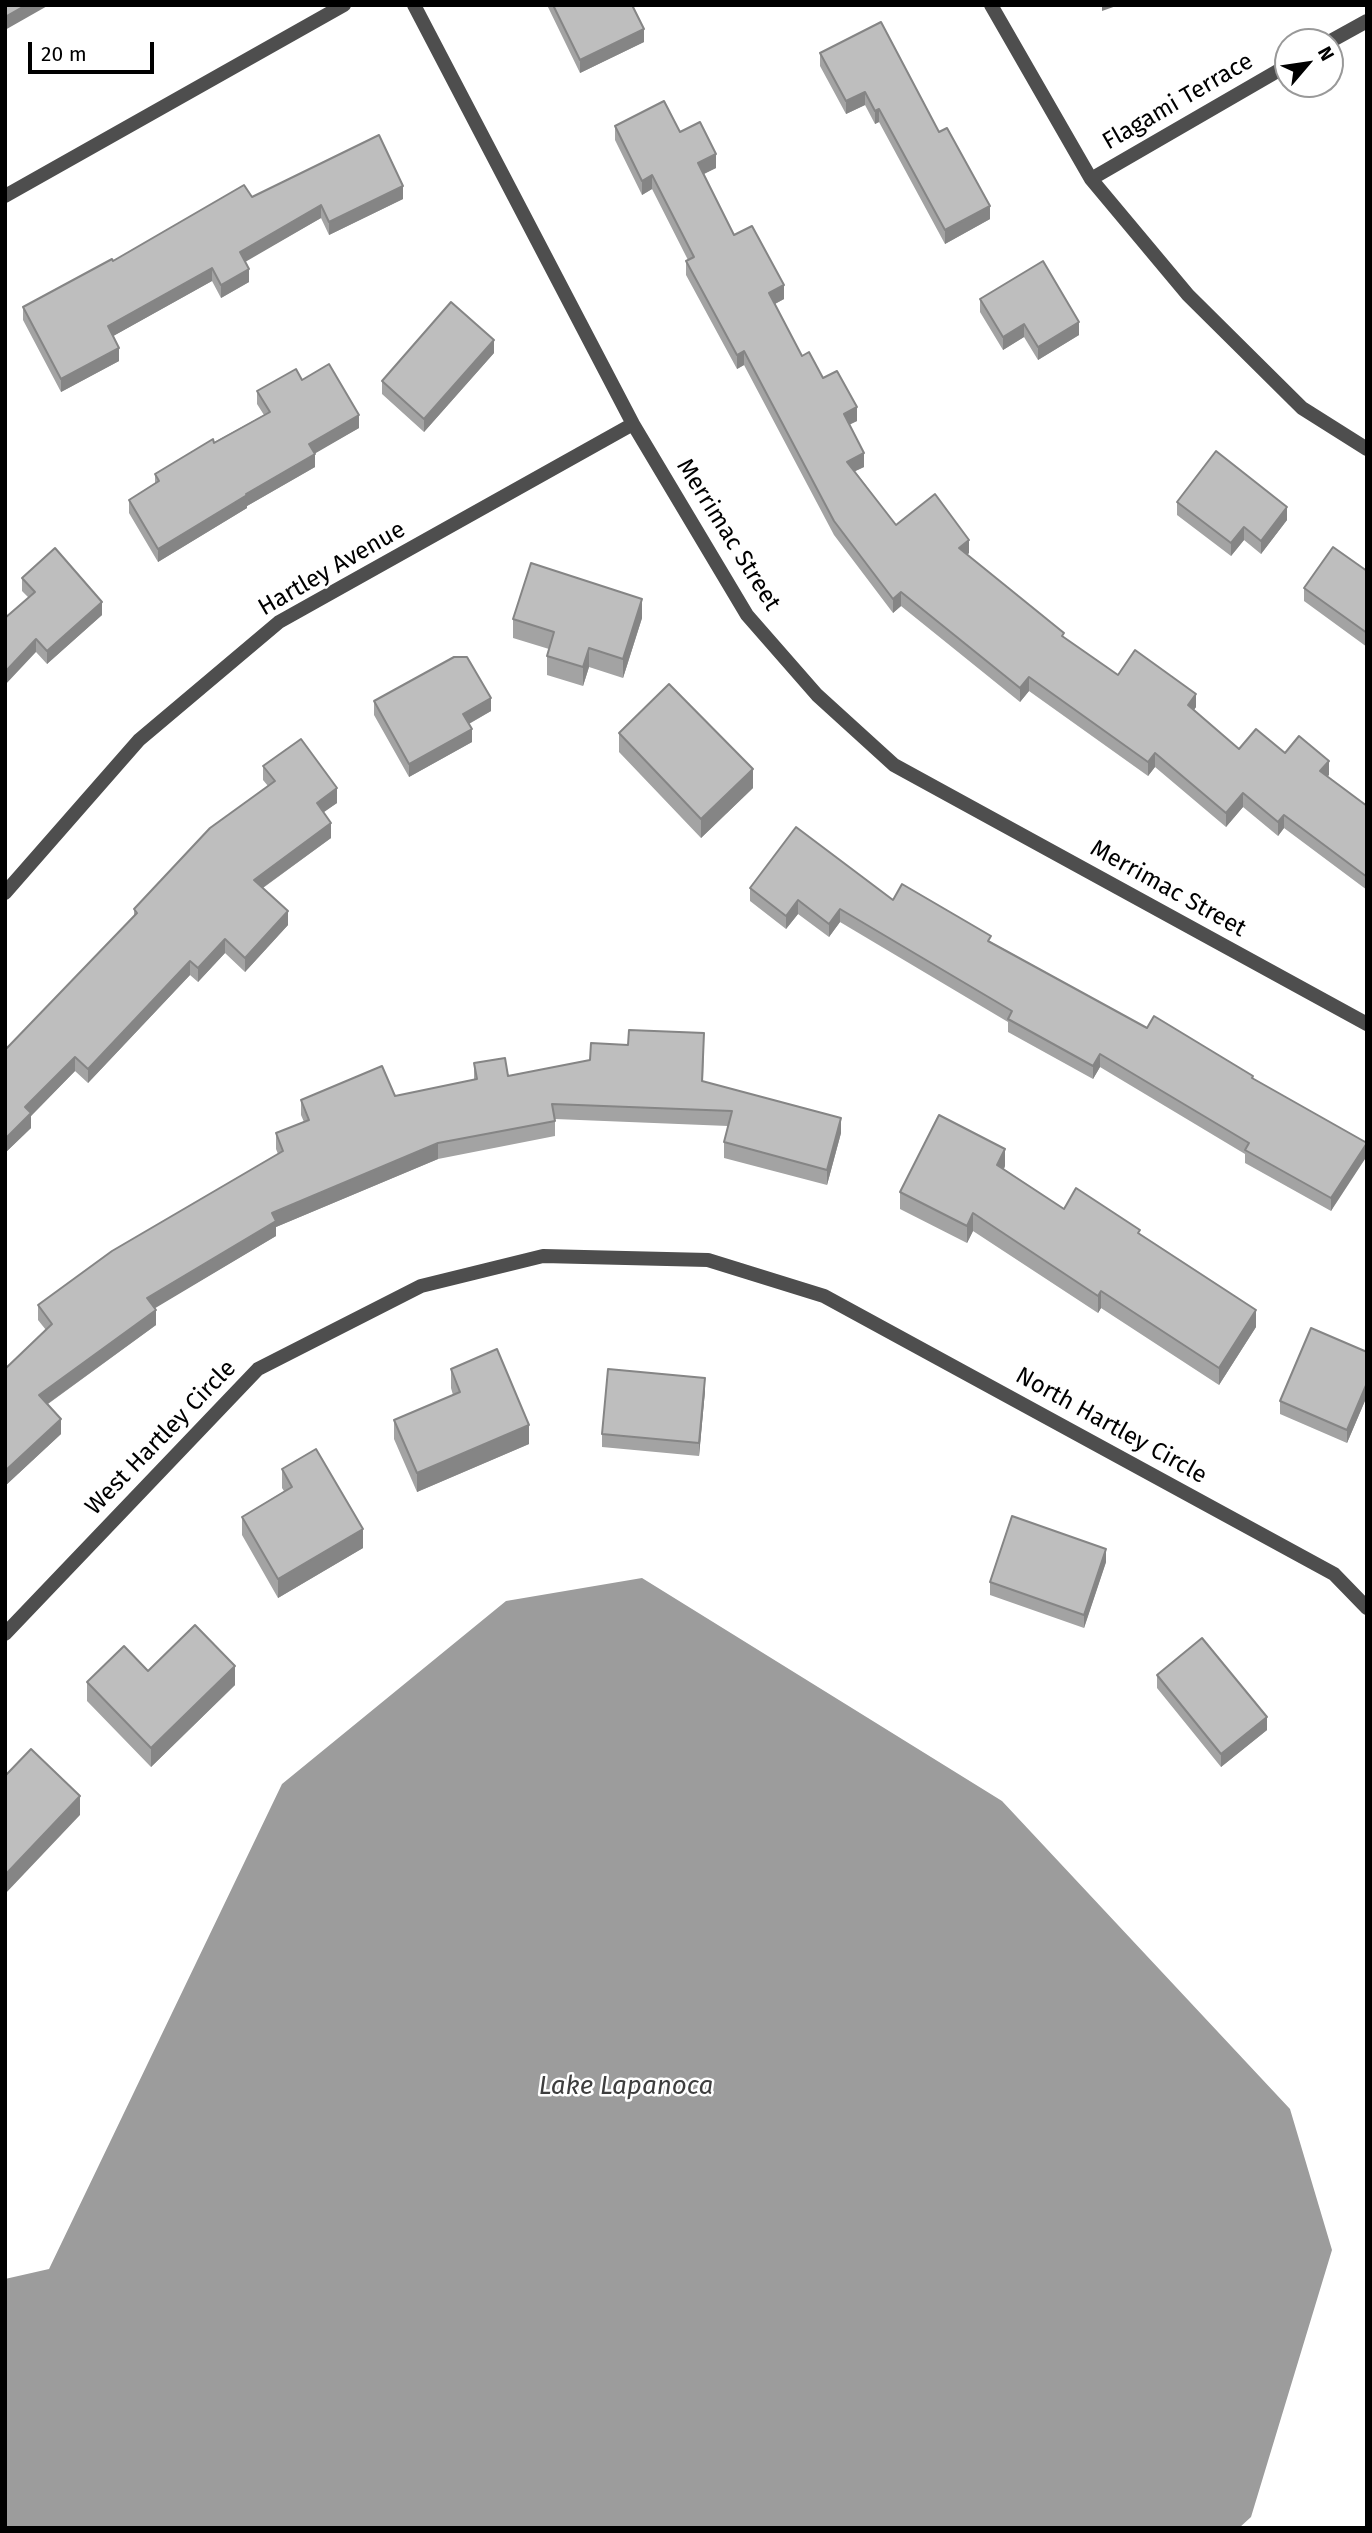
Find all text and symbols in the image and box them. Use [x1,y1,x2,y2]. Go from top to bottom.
scale bar [32,28,158,72]
north arrow [1274,28,1344,98]
text: 20 m [41,41,87,67]
text: N [1313,42,1339,65]
street label: Flagami Terrace [1098,47,1258,157]
street label: Merrimac Street [670,454,786,616]
street label: Hartley Avenue [253,515,411,623]
street label: Merrimac Street [1085,834,1251,944]
street label: West Hartley Circle [80,1355,242,1521]
street label: North Hartley Circle [1010,1362,1212,1490]
water label: Lake Lapanoca [539,2071,713,2103]

